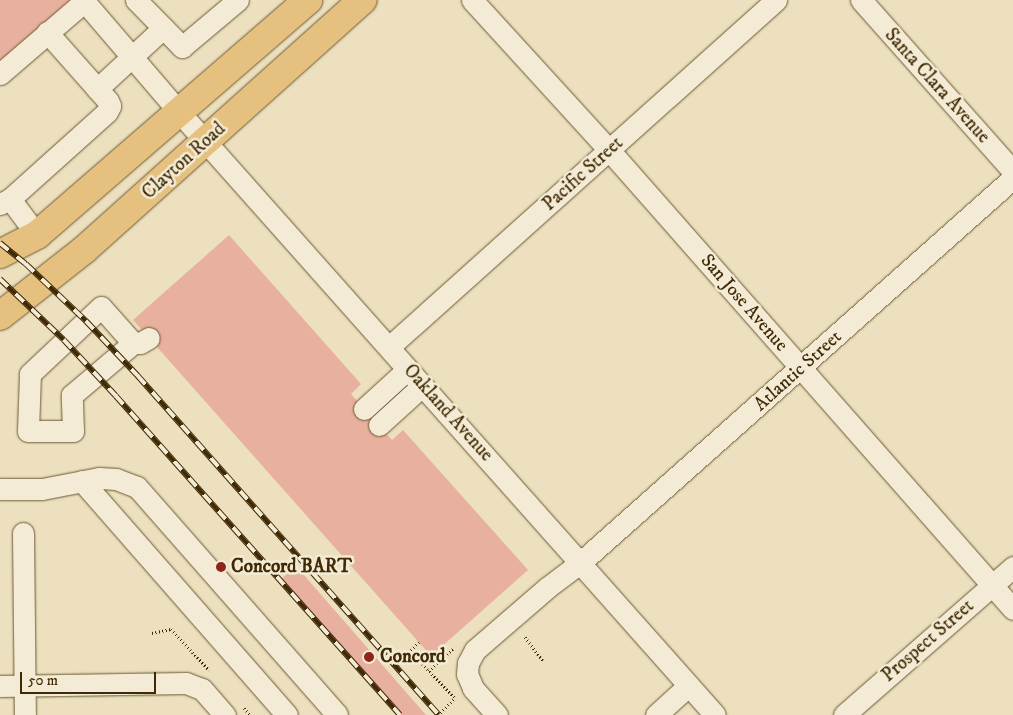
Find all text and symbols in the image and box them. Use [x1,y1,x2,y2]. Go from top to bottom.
street label: Santa Clara Avenue [880,24,994,148]
street label: Clayton Road [138,118,230,204]
street label: Pacific Street [538,132,628,216]
street label: San Jose Avenue [696,250,792,356]
street label: Atlantic Street [750,326,846,416]
street label: Oakland Avenue [398,360,498,466]
place label: Concord BART [231,556,352,578]
marker: Concord BART [215,561,227,573]
street label: Prospect Street [877,595,979,687]
place label: Concord [380,646,446,668]
marker: Concord [362,650,376,664]
scale bar [22,662,159,694]
text: 50 m [28,671,58,690]

